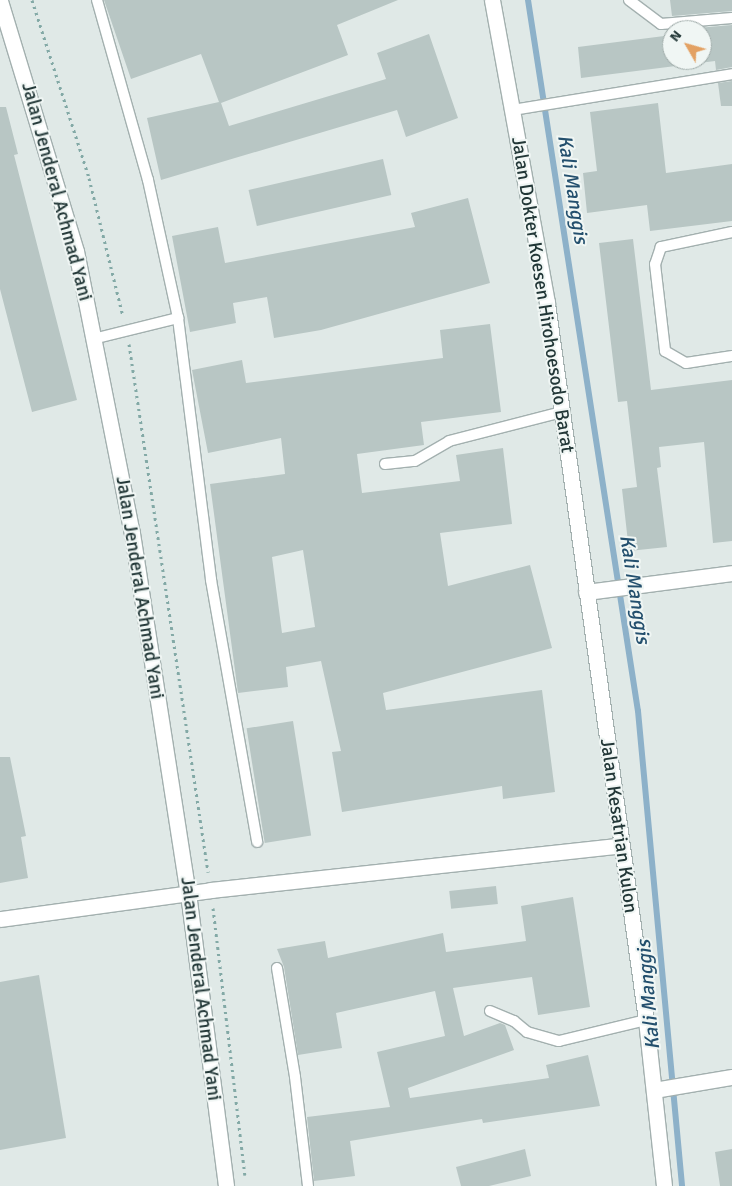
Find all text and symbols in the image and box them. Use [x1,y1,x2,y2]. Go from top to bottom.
north arrow [662,20,712,70]
text: N [666,27,685,45]
street label: Jalan Jenderal Achmad Yani [16,80,96,304]
water label: Kali Manggis [553,133,593,245]
street label: Jalan Dokter Koesen Hirohoesodo Barat [506,135,578,455]
street label: Jalan Jenderal Achmad Yani [110,475,168,701]
water label: Kali Manggis [615,533,655,645]
street label: Jalan Kesatrian Kulon [594,737,642,915]
street label: Jalan Jenderal Achmad Yani [175,876,225,1102]
water label: Kali Manggis [631,939,665,1051]

